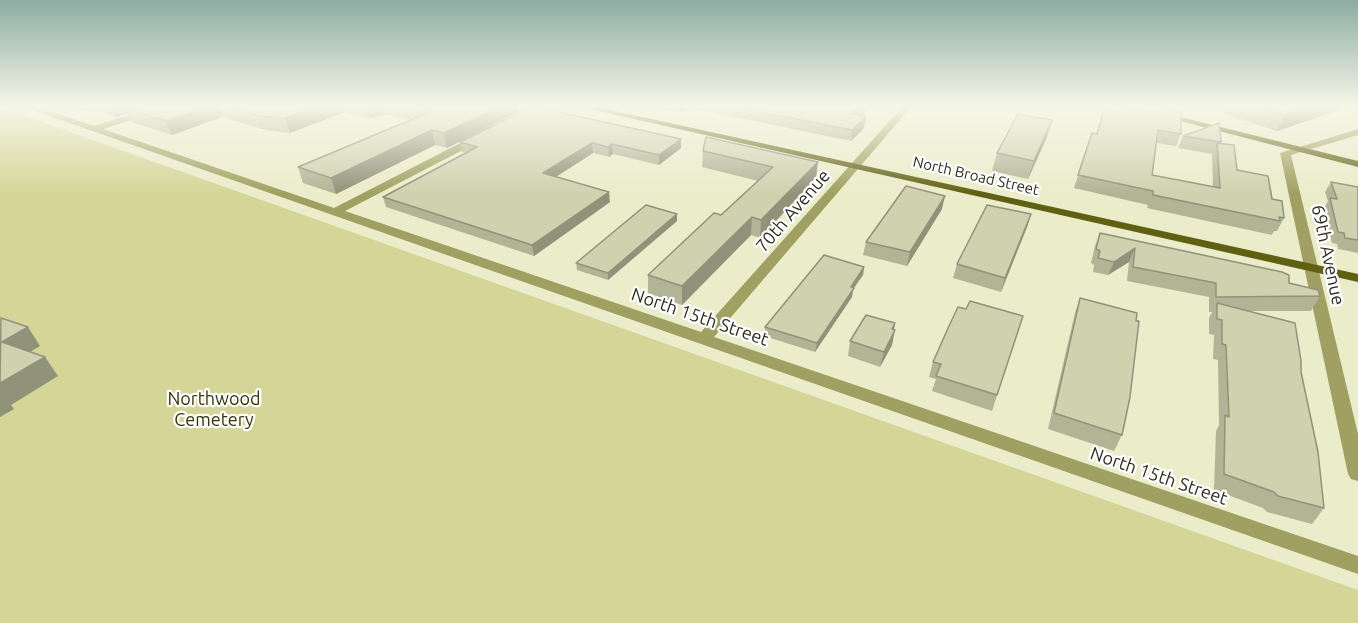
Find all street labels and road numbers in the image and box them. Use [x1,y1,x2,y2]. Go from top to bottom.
street label: North Broad Street [911,153,1041,199]
street label: 70th Avenue [751,165,835,257]
street label: 69th Avenue [1307,203,1349,307]
street label: North 15th Street [629,283,771,351]
street label: North 15th Street [1088,442,1230,510]

